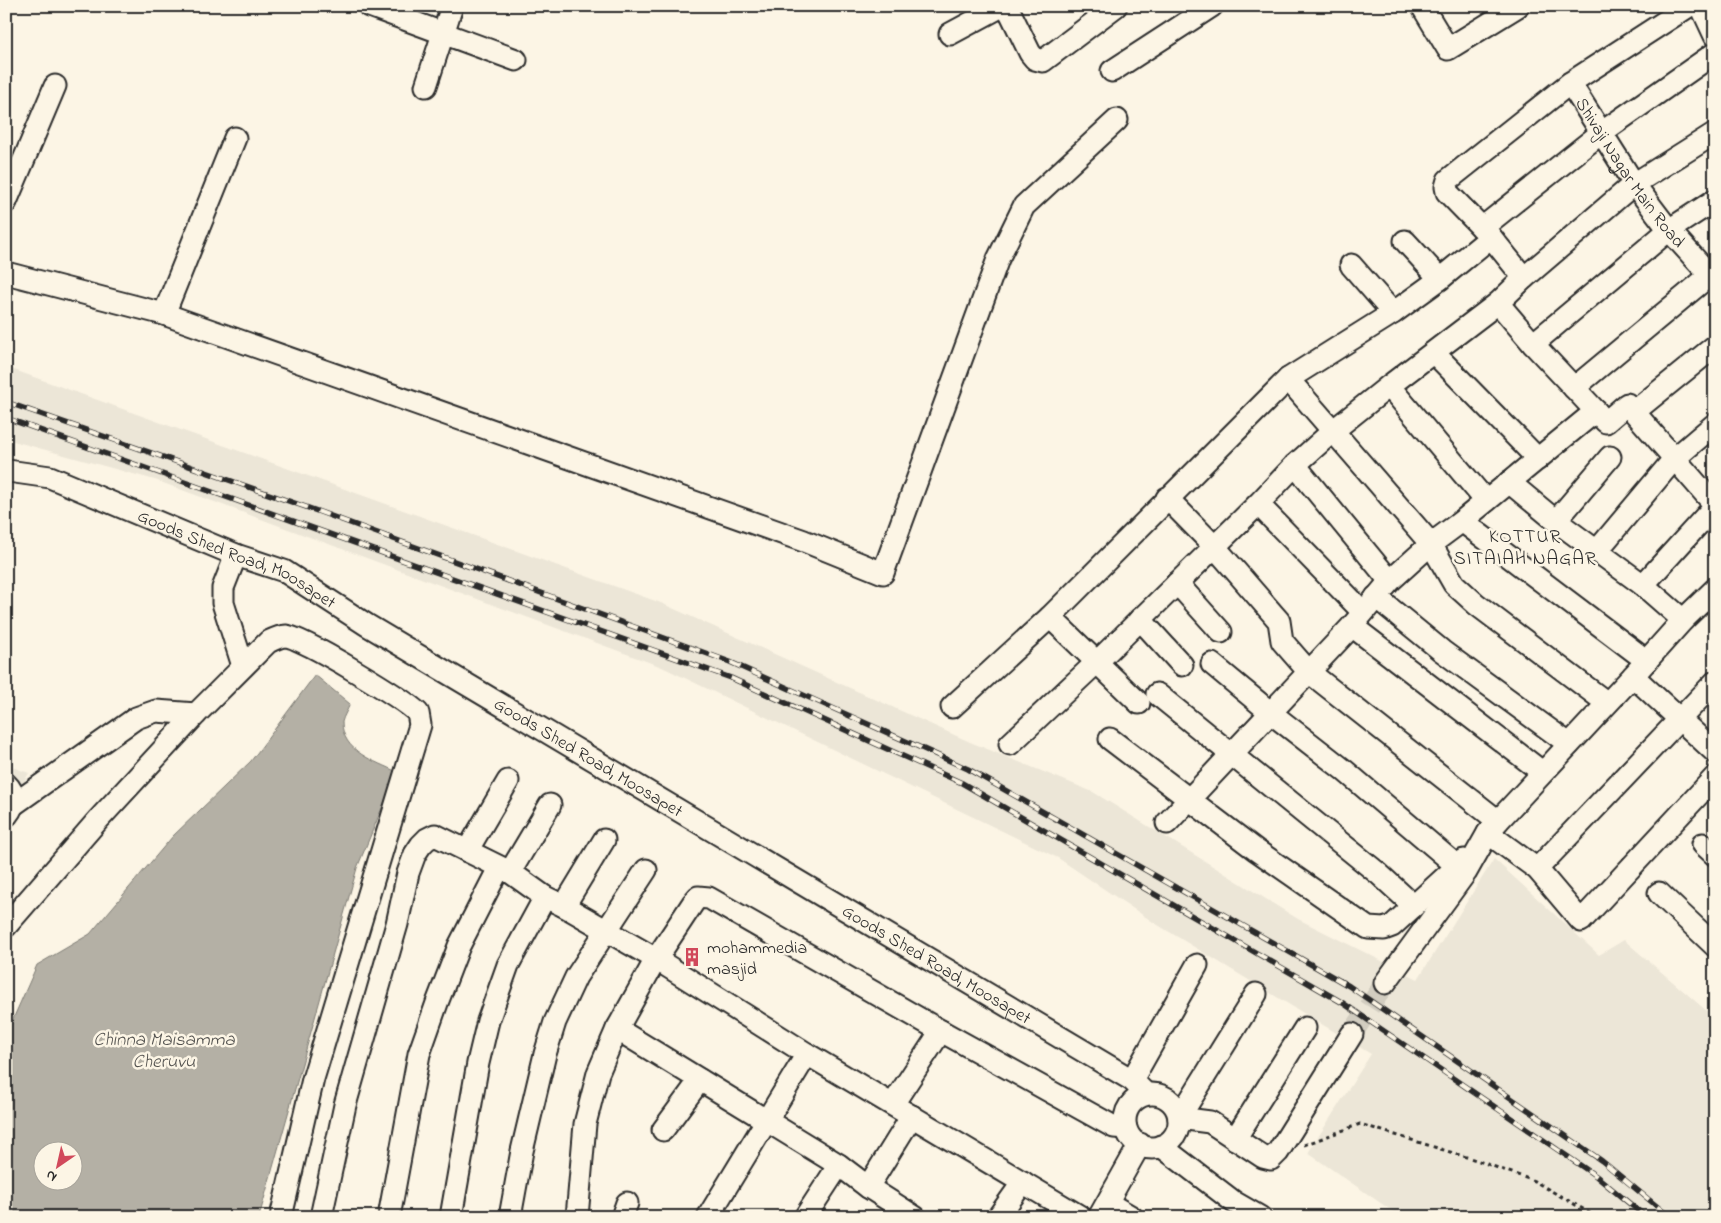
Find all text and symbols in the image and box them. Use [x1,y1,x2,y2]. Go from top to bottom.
street label: Shivaji Nagar Main Road [1568,93,1690,255]
street label: Goods Shed Road, Moosapet [133,504,340,616]
district label: KOTTUR SITAIAH NAGAR [1454,524,1596,573]
street label: Goods Shed Road, Moosapet [488,692,687,825]
street label: Goods Shed Road, Moosapet [836,899,1035,1032]
place label: mohammedia masjid [707,936,807,983]
building icon: mohammedia masjid [681,946,703,968]
water label: Chinna Maisamma Cheruvu [93,1027,235,1076]
north arrow [32,1140,82,1190]
text: N [42,1164,61,1187]

